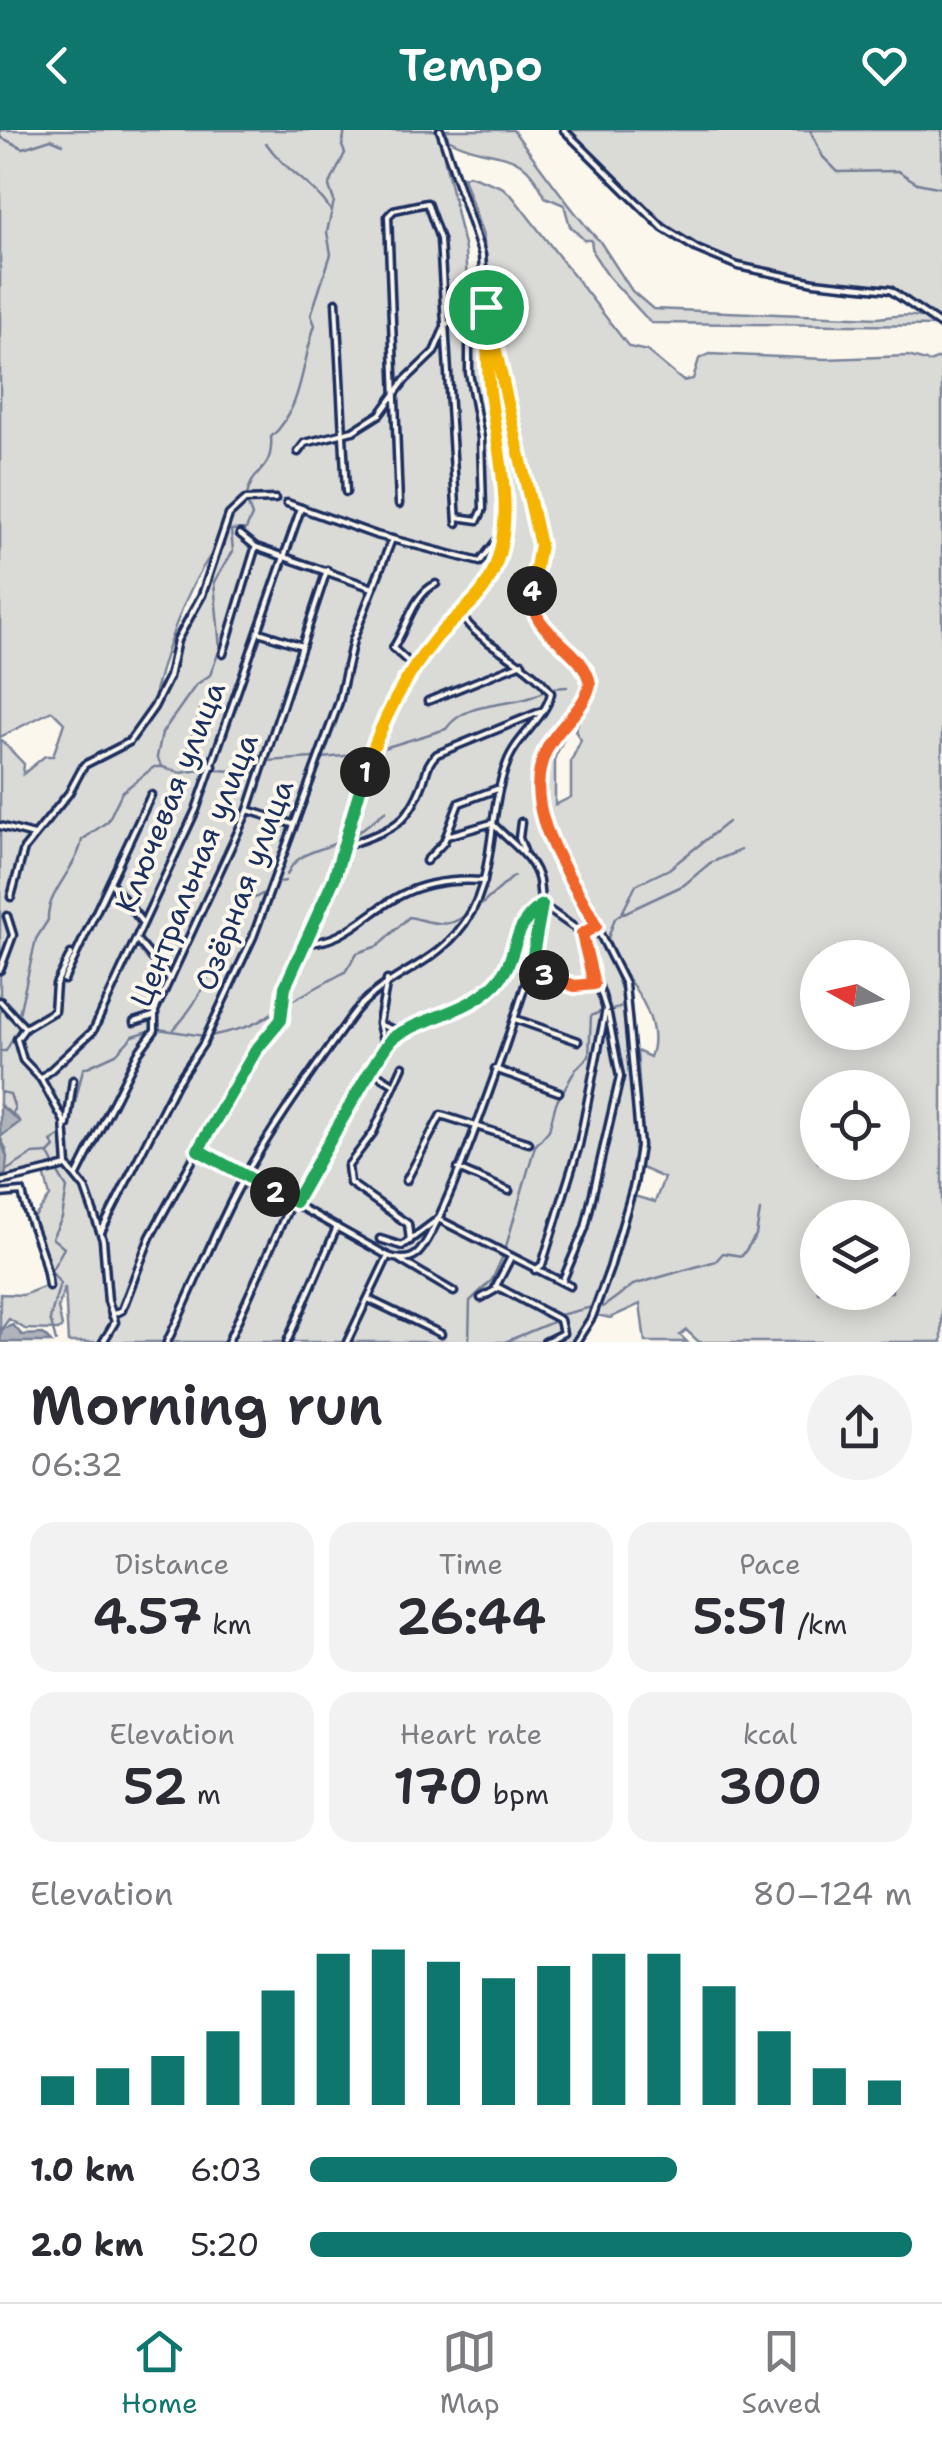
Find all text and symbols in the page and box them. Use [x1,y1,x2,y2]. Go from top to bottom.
text: Tempo [399,35,543,95]
icon: back [30,38,85,93]
icon: heart [857,38,912,93]
pin [444,265,529,350]
icon: arrive [459,280,514,335]
pin: 4 [507,566,557,616]
text: 4 [522,572,542,610]
street label: Ключевая улица [105,675,235,919]
street label: Центральная улица [120,727,268,1013]
pin: 1 [340,747,390,797]
text: 1 [359,753,371,791]
street label: Озёрная улица [185,773,303,997]
north arrow [800,940,910,1050]
map controls [800,940,910,1310]
pin: 3 [519,950,569,1000]
text: 3 [534,956,554,994]
button: locate [800,1070,910,1180]
pin: 2 [250,1167,300,1217]
text: 2 [265,1173,285,1211]
button: layers [800,1200,910,1310]
text: Morning run [30,1368,383,1442]
button: share [807,1375,912,1480]
text: 06:32 [30,1443,123,1486]
text: Distance [115,1545,229,1583]
text: Time [439,1545,503,1583]
text: Pace [739,1545,801,1583]
text: 4.57 [92,1583,202,1650]
text: 26:44 [396,1583,546,1650]
text: 5:51 [693,1583,788,1650]
text: km [202,1605,252,1643]
text: /km [788,1605,847,1643]
text: Elevation [109,1715,235,1753]
text: Heart rate [400,1715,542,1753]
text: kcal [743,1715,797,1753]
text: 52 [123,1753,187,1820]
text: 170 [393,1753,483,1820]
text: 300 [718,1753,822,1820]
text: m [187,1775,221,1813]
text: bpm [483,1775,549,1813]
text: Elevation [30,1872,173,1915]
text: 80–124 m [753,1872,912,1915]
text: 1.0 km [30,2148,135,2191]
text: 6:03 [190,2148,262,2191]
text: 2.0 km [30,2223,144,2266]
text: 5:20 [190,2223,259,2266]
tab: Home [121,2324,198,2422]
tab: Map [440,2324,500,2422]
tab: Saved [742,2324,821,2422]

